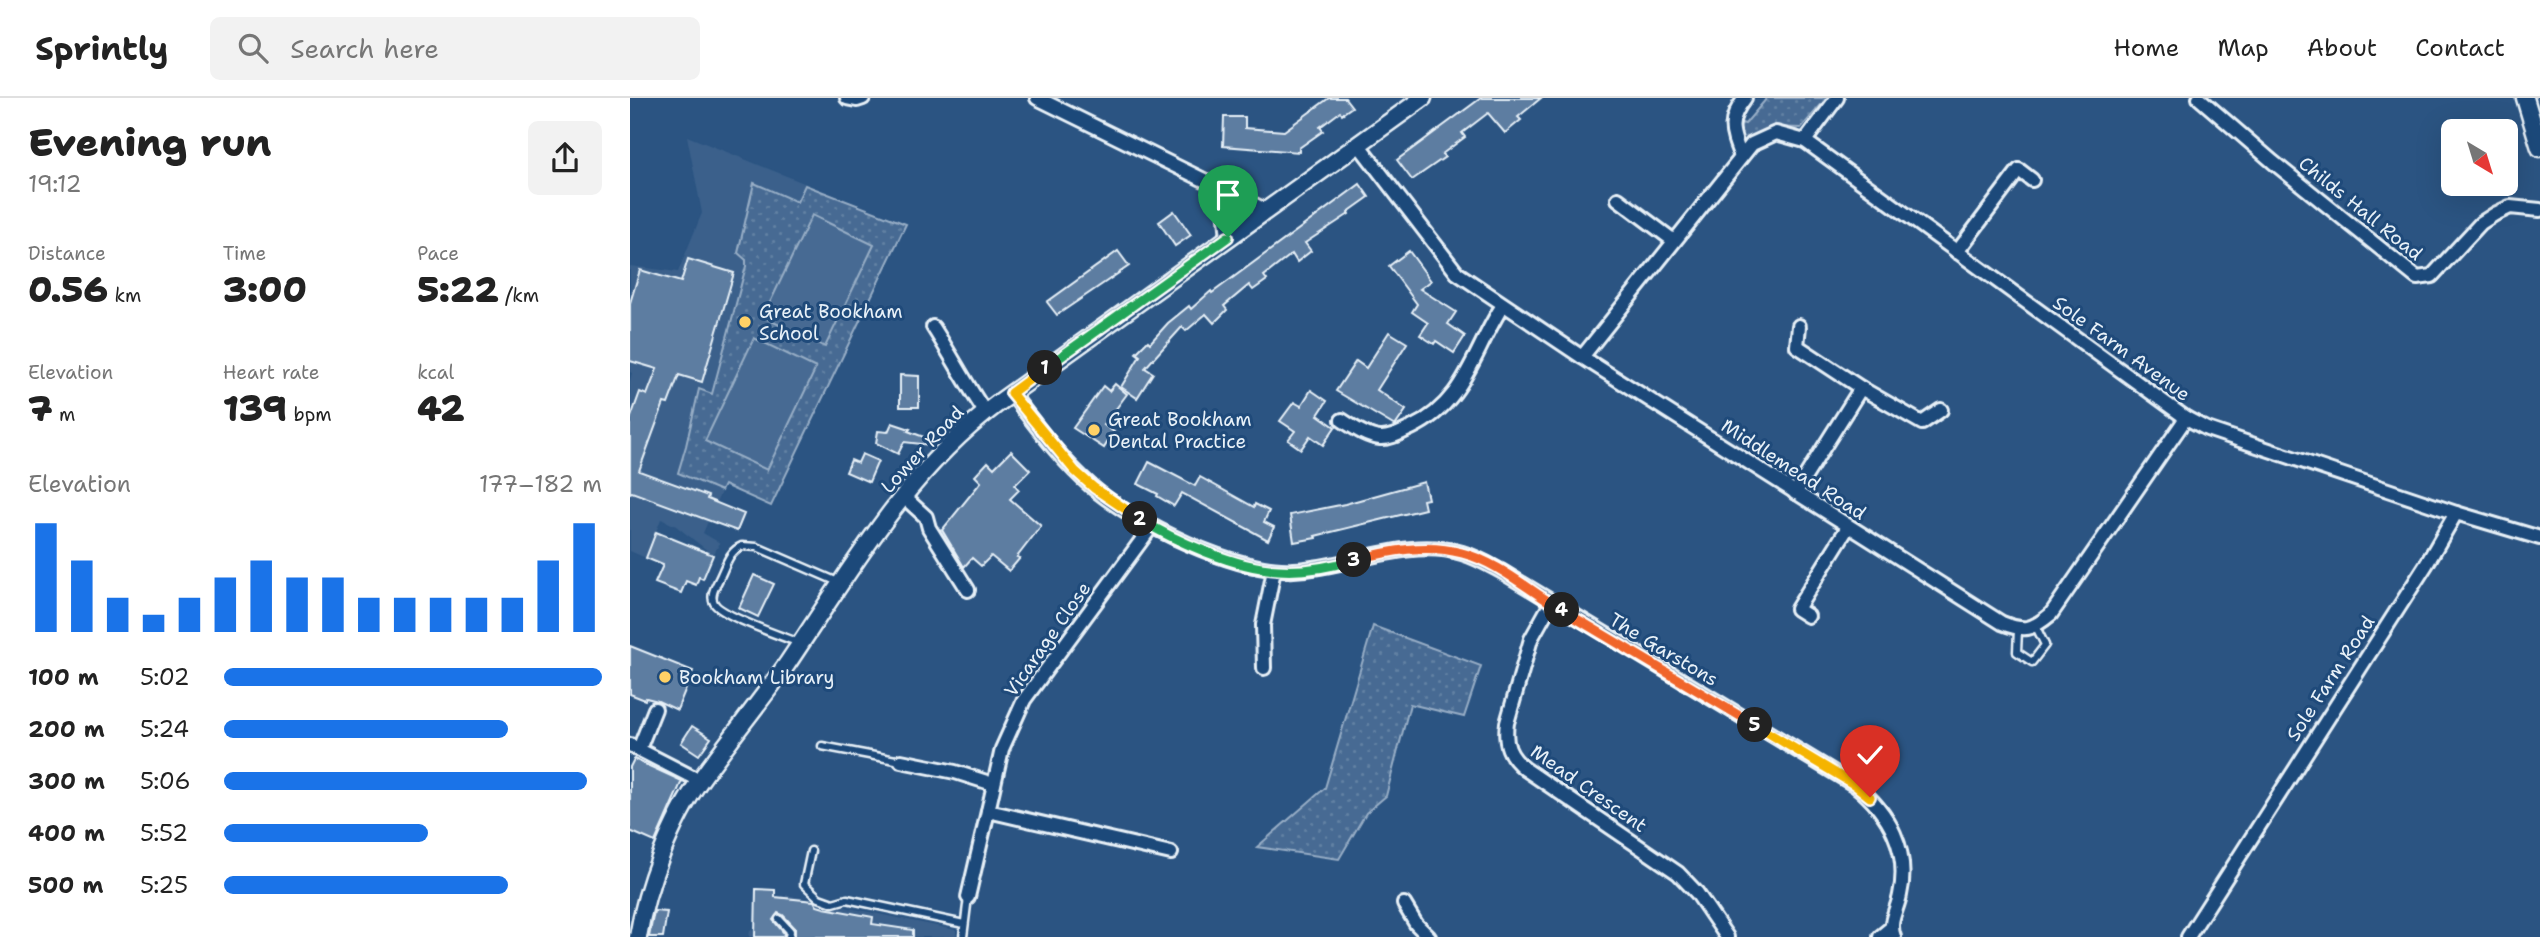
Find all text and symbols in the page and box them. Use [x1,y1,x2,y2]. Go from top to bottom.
search box [210,17,700,80]
text: Sprintly [35,26,168,71]
icon: search [234,29,272,67]
text: Search here [290,31,439,66]
text: Home [2113,32,2179,64]
text: Map [2217,32,2269,64]
text: About [2307,32,2377,64]
text: Contact [2415,32,2505,64]
text: Evening run [28,117,271,168]
north arrow [2441,119,2518,196]
map controls [2441,119,2518,196]
button: share [528,121,602,195]
street label: Childs Hall Road [2294,151,2428,266]
pin [1198,165,1258,237]
text: 19:12 [28,169,82,199]
icon: arrive [1209,176,1247,214]
text: Distance [28,241,106,266]
text: Time [223,241,266,266]
text: Pace [417,241,459,266]
text: 0.56 [28,266,108,313]
text: 3:00 [223,266,307,313]
text: 5:22 [417,266,499,313]
text: km [108,283,141,308]
text: /km [499,283,539,308]
street label: Sole Farm Avenue [2048,290,2195,407]
place label: Great Bookham School [759,299,903,346]
marker: Great Bookham School [737,314,753,330]
pin: 1 [1028,350,1062,386]
text: 1 [1040,355,1049,380]
text: Elevation [28,360,113,385]
text: Heart rate [223,360,319,385]
text: kcal [417,360,454,385]
text: 7 [28,385,53,432]
text: 139 [223,385,287,432]
text: 42 [417,385,465,432]
street label: Lower Road [875,400,969,499]
text: m [53,402,75,427]
text: bpm [287,402,332,427]
place label: Great Bookham Dental Practice [1108,407,1252,454]
street label: Middlemead Road [1716,413,1871,526]
marker: Great Bookham Dental Practice [1086,422,1102,438]
text: Elevation [28,469,131,499]
text: 177–182 m [479,469,602,499]
pin: 2 [1122,502,1158,536]
text: 2 [1133,506,1146,531]
pin: 3 [1336,542,1372,578]
text: 3 [1347,547,1360,572]
street label: Vicarage Close [998,577,1096,702]
pin: 4 [1544,592,1580,628]
text: 4 [1555,597,1568,622]
street label: The Garstons [1605,607,1723,692]
street label: Sole Farm Road [2281,611,2380,746]
text: 100 m [28,662,99,692]
text: 5:02 [140,662,190,692]
place label: Bookham Library [679,665,835,690]
marker: Bookham Library [657,669,673,685]
pin: 5 [1738,708,1772,742]
text: 5 [1749,712,1760,737]
text: 200 m [28,714,105,744]
text: 5:24 [140,714,189,744]
pin [1840,725,1900,797]
icon: check [1851,736,1889,774]
street label: Mead Crescent [1525,739,1652,838]
text: 300 m [28,766,105,796]
text: 5:06 [140,766,191,796]
text: 400 m [28,818,105,848]
text: 5:52 [140,818,188,848]
text: 500 m [28,870,103,900]
text: 5:25 [140,870,188,900]

